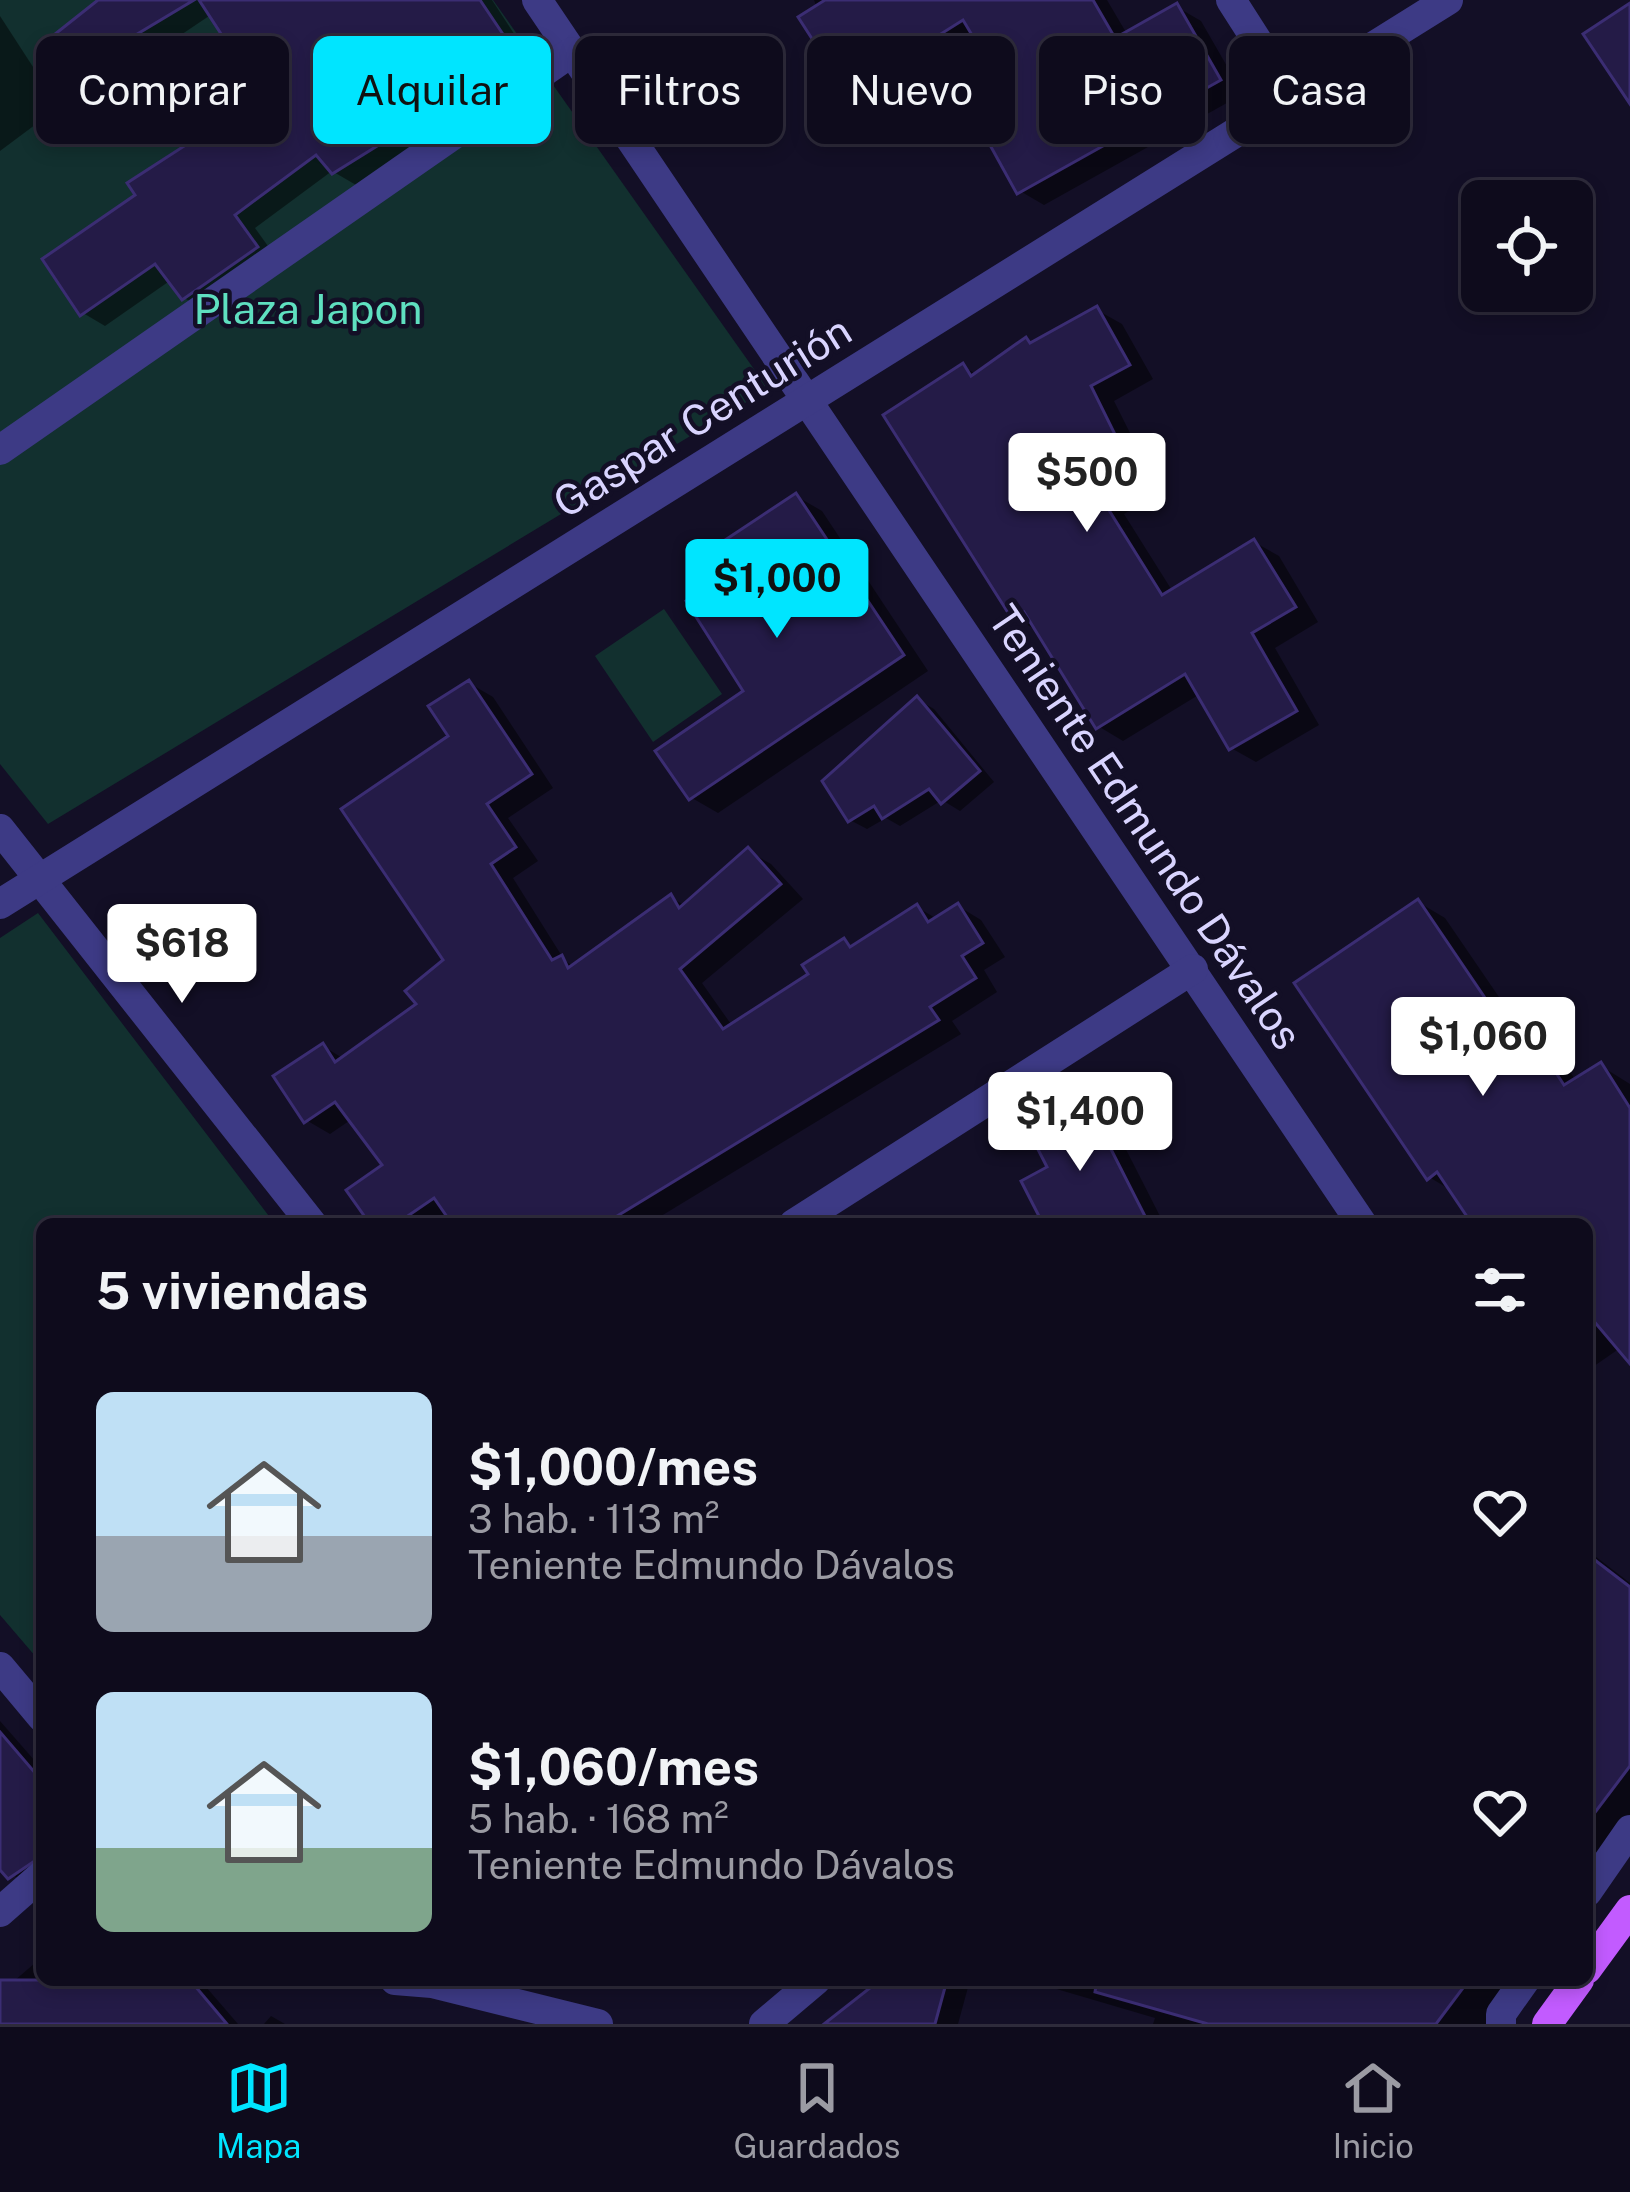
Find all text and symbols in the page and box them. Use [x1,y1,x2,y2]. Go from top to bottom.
chip: Comprar [36,36,289,144]
chip: Alquilar [313,36,551,144]
chip: Filtros [575,36,783,144]
chip: Nuevo [807,36,1015,144]
chip: Piso [1039,36,1205,144]
chip: Casa [1229,36,1410,144]
map controls [1461,180,1593,312]
button: locate [1461,180,1593,312]
park label: Plaza Japon [194,284,422,333]
street label: Gaspar Centurión [544,305,860,527]
pin: $500 [1016,433,1158,535]
text: $500 [1035,449,1139,495]
pin: $1,000 [679,539,875,641]
text: $1,000 [712,555,842,601]
street label: Teniente Edmundo Dávalos [979,596,1313,1058]
pin: $618 [111,904,253,1006]
text: $618 [134,920,230,966]
pin: $1,060 [1385,997,1581,1099]
text: $1,060 [1418,1013,1548,1059]
pin: $1,400 [982,1072,1178,1174]
text: $1,400 [1015,1088,1145,1134]
icon: filters [1467,1257,1533,1323]
text: 5 viviendas [96,1261,368,1320]
text: $1,000/mes [468,1437,758,1496]
icon: home [192,1440,336,1584]
icon: heart [1467,1479,1533,1545]
text: 3 hab. · 113 m² [468,1496,719,1542]
text: Teniente Edmundo Dávalos [468,1542,955,1588]
text: $1,060/mes [468,1737,759,1796]
icon: home [192,1740,336,1884]
icon: heart [1467,1779,1533,1845]
text: 5 hab. · 168 m² [468,1796,729,1842]
text: Teniente Edmundo Dávalos [468,1842,955,1888]
tab: Mapa [216,2055,301,2165]
tab: Guardados [733,2055,901,2165]
tab: Inicio [1333,2055,1414,2165]

